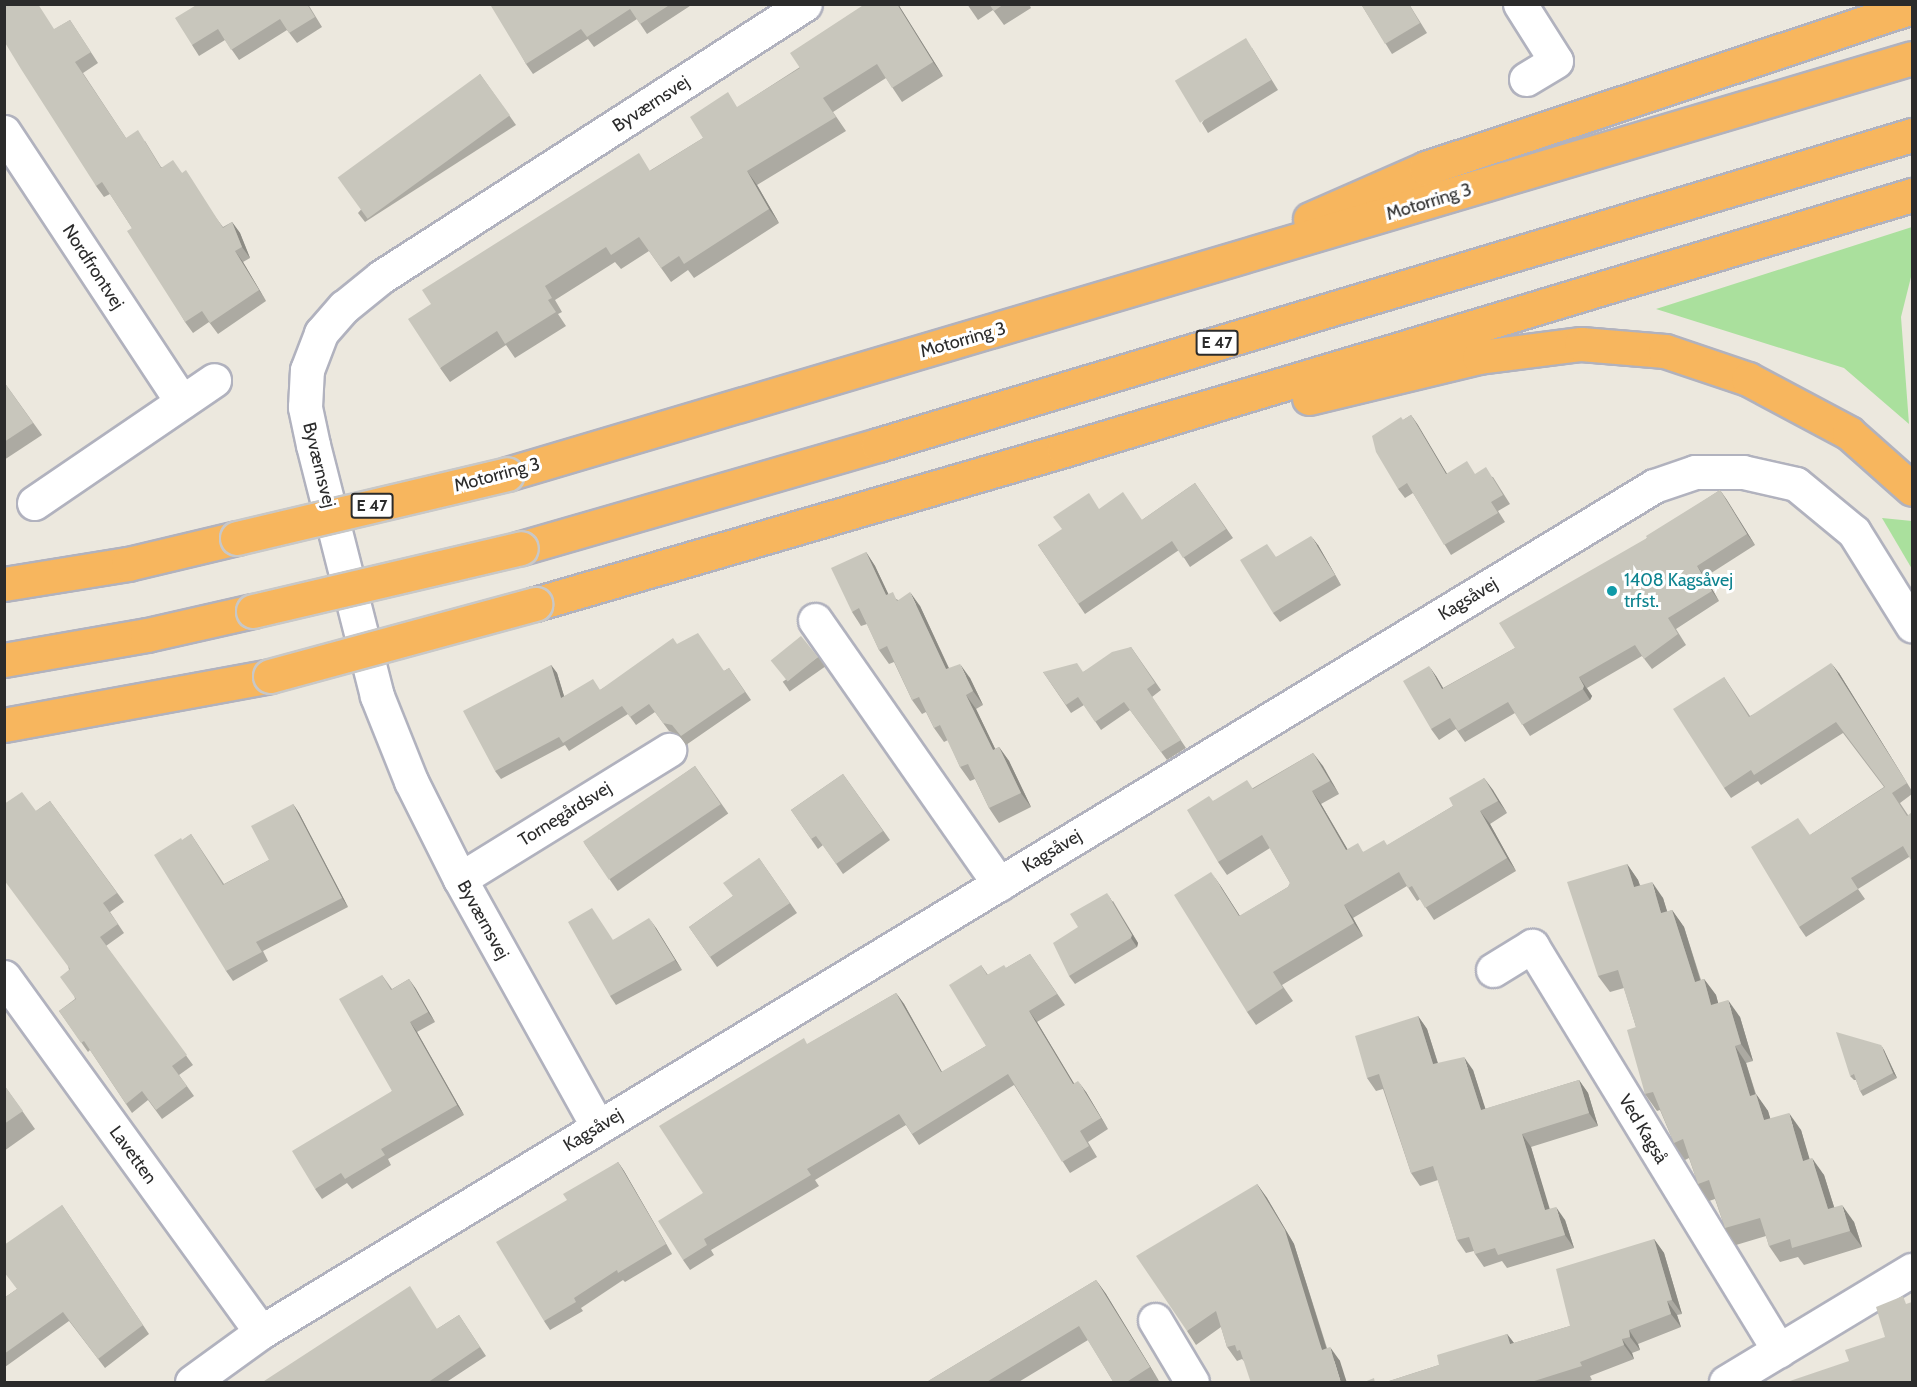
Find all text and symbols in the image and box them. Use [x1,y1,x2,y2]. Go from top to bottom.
street label: Byværnsvej [609,71,693,137]
street label: Motorring 3 [1384,179,1474,225]
street label: Nordfrontvej [58,221,128,313]
street label: Motorring 3 [918,317,1008,363]
road number: E 47 [1194,330,1240,356]
street label: Byværnsvej [298,420,340,510]
street label: Motorring 3 [452,453,542,497]
road number: E 47 [350,493,394,519]
place label: 1408 Kagsåvej trfst. [1624,570,1733,612]
street label: Kagsåvej [1434,573,1502,625]
marker: 1408 Kagsåvej trfst. [1605,584,1619,598]
street label: Tornegårdsvej [515,777,615,851]
street label: Kagsåvej [1018,825,1086,877]
street label: Byværnsvej [452,877,514,963]
street label: Ved Kagså [1614,1090,1672,1168]
street label: Kagsåvej [559,1104,627,1156]
street label: Lavetten [105,1122,161,1188]

